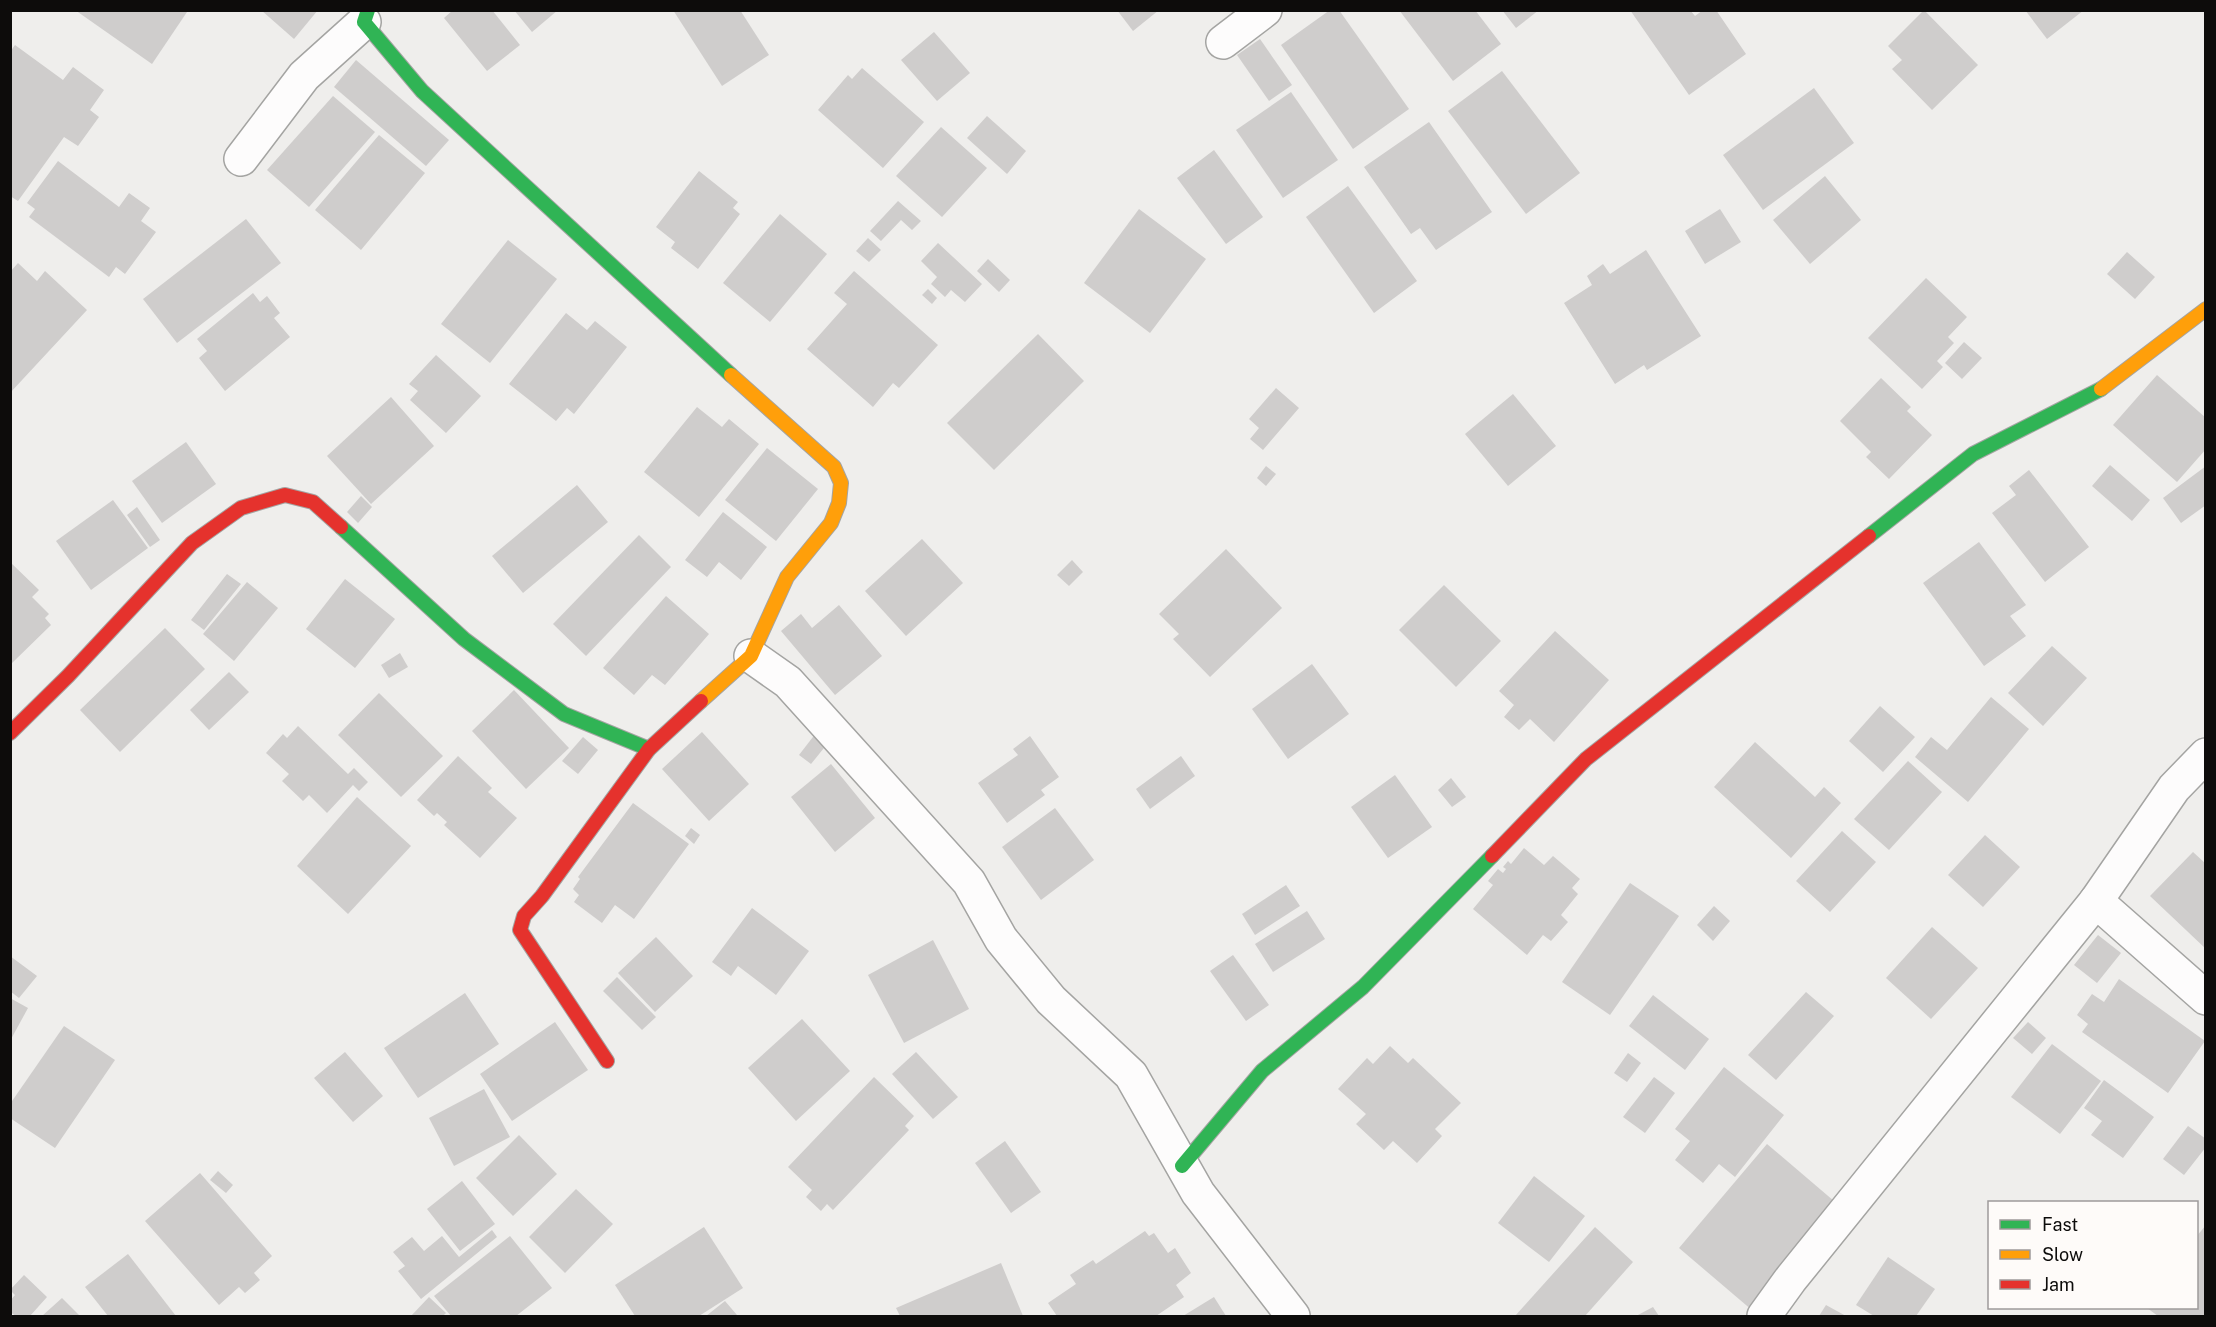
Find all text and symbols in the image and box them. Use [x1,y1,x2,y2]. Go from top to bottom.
legend [1988,1201,2198,1309]
text: Fast [2042,1214,2078,1235]
text: Slow [2042,1244,2083,1265]
text: Jam [2042,1274,2075,1295]

